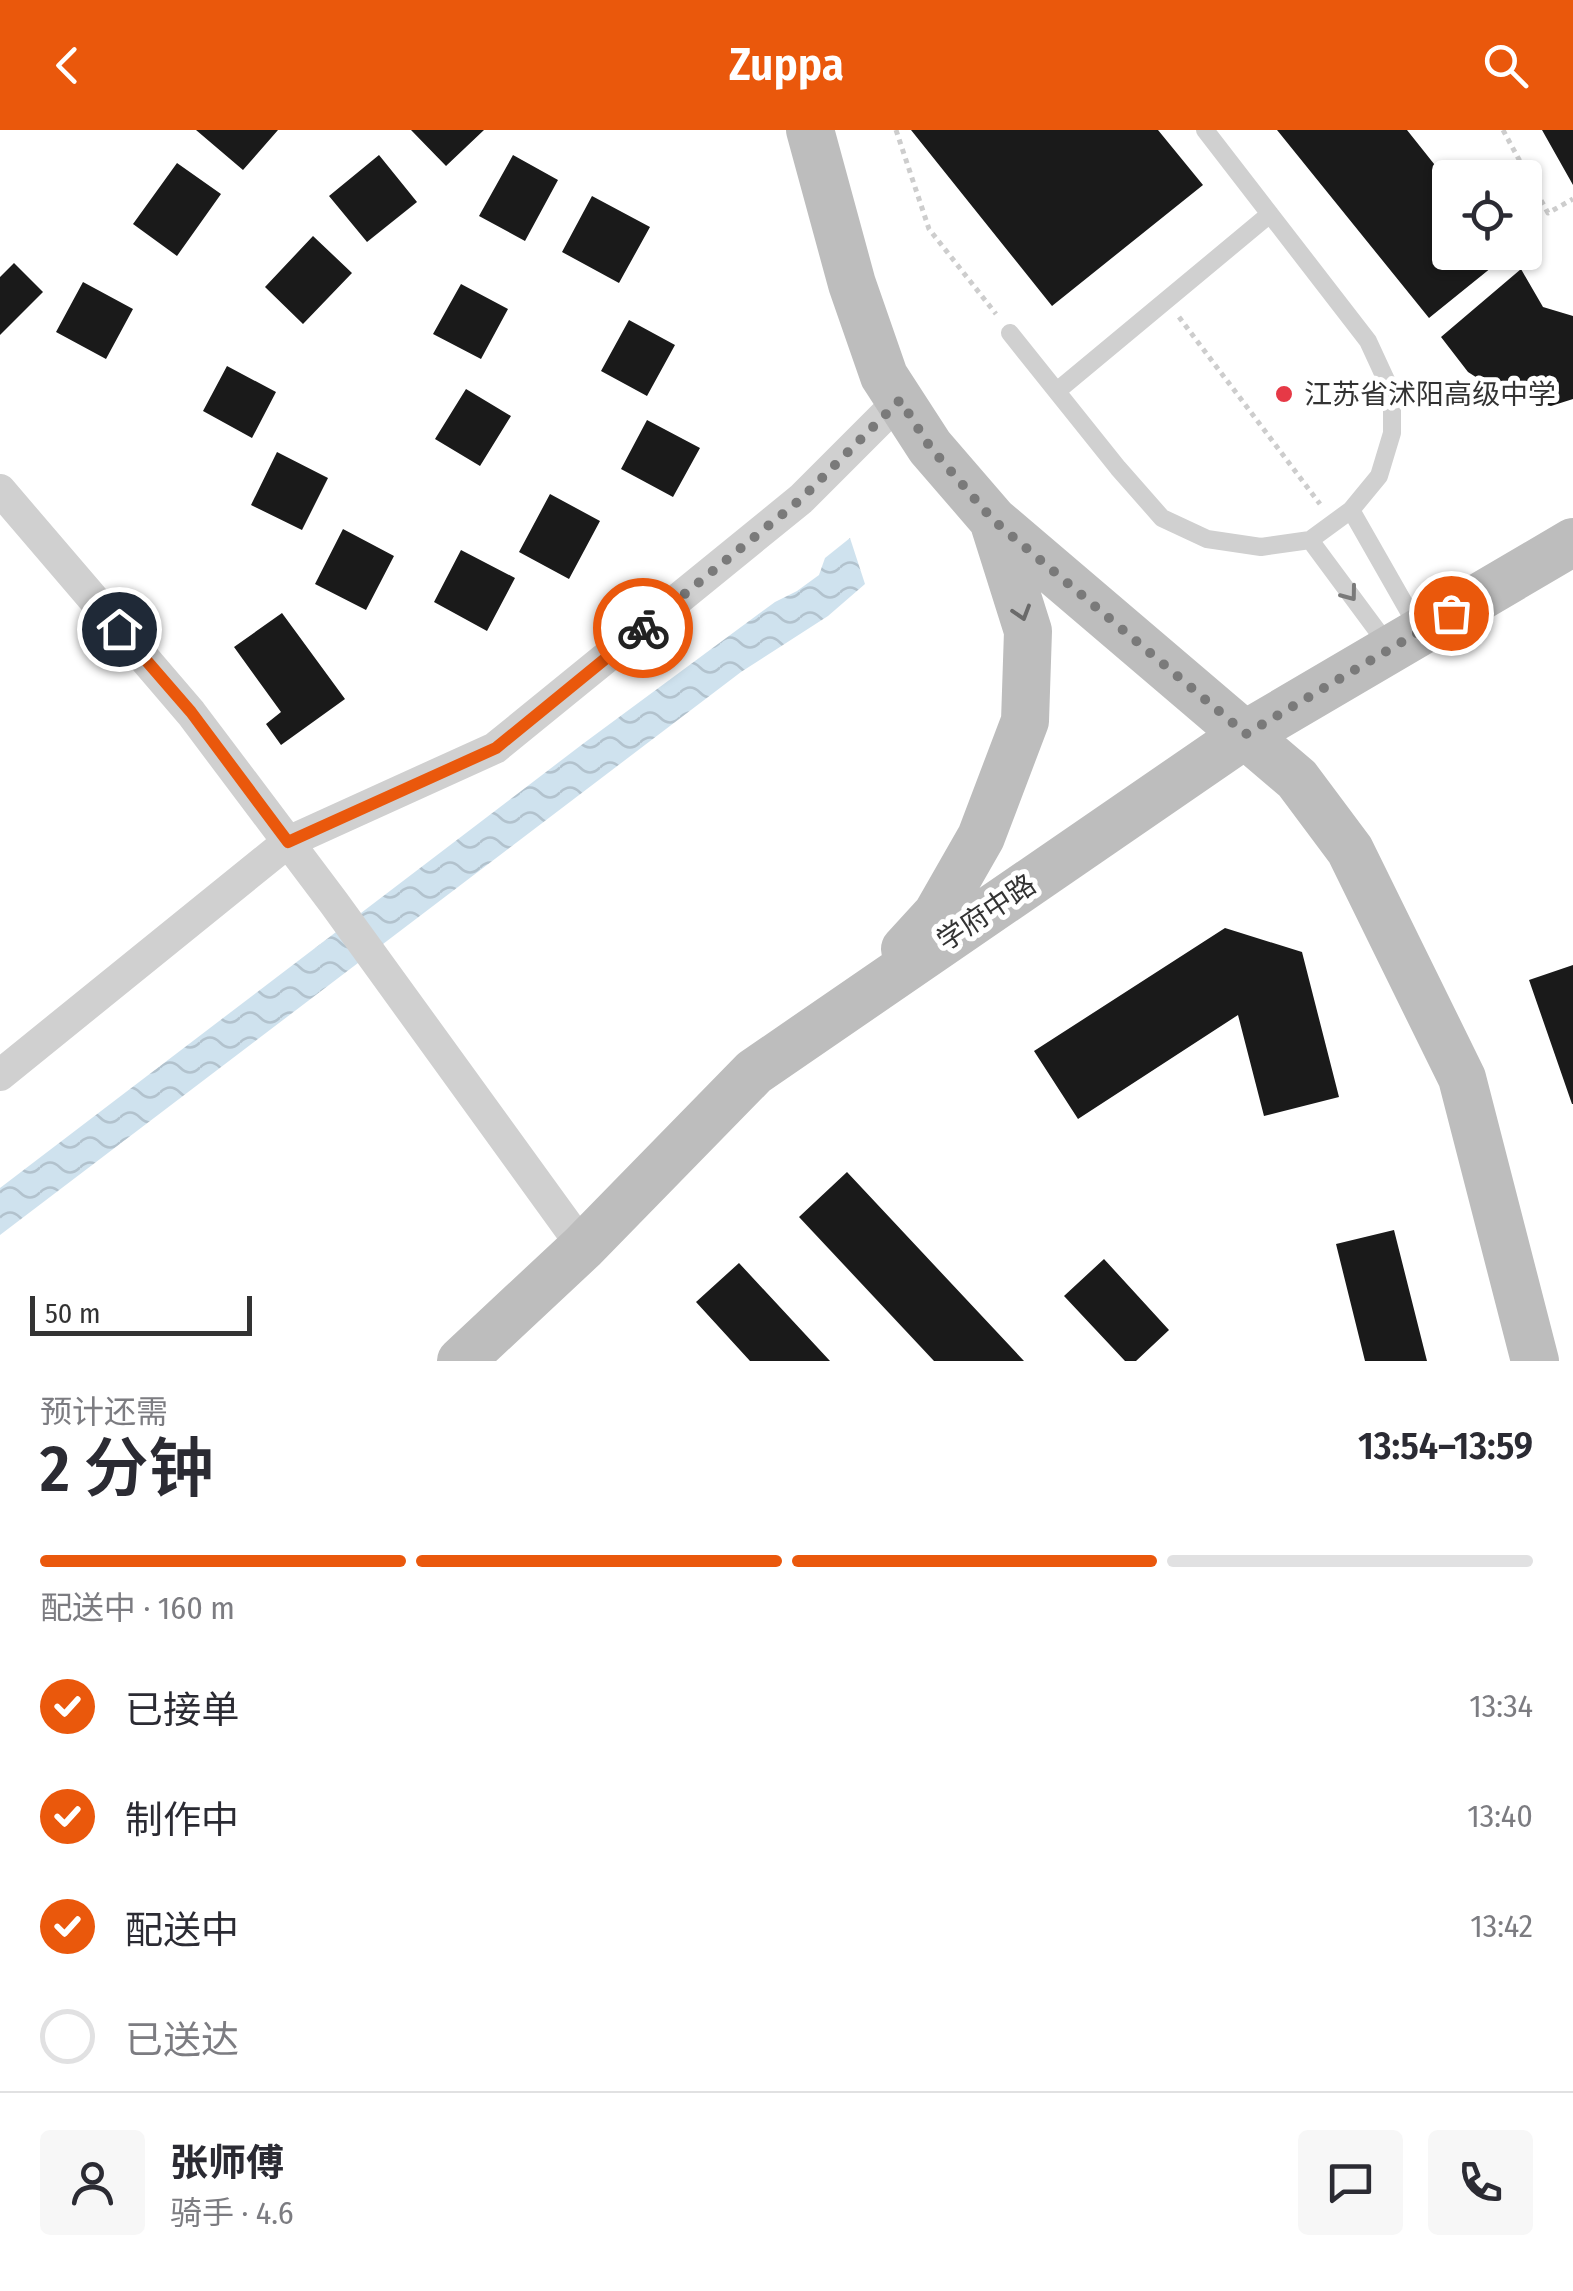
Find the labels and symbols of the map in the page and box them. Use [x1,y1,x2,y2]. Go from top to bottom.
place label: 江苏省沭阳高级中学 [1304,378,1556,411]
marker: 江苏省沭阳高级中学 [1273,383,1295,405]
pin [1409,571,1494,656]
courier [593,578,693,678]
one-way arrow [1339,583,1356,601]
pin [77,587,162,672]
one-way arrow [1010,604,1031,621]
street label: 学府中路 [931,867,1042,957]
scale bar [30,1291,252,1336]

